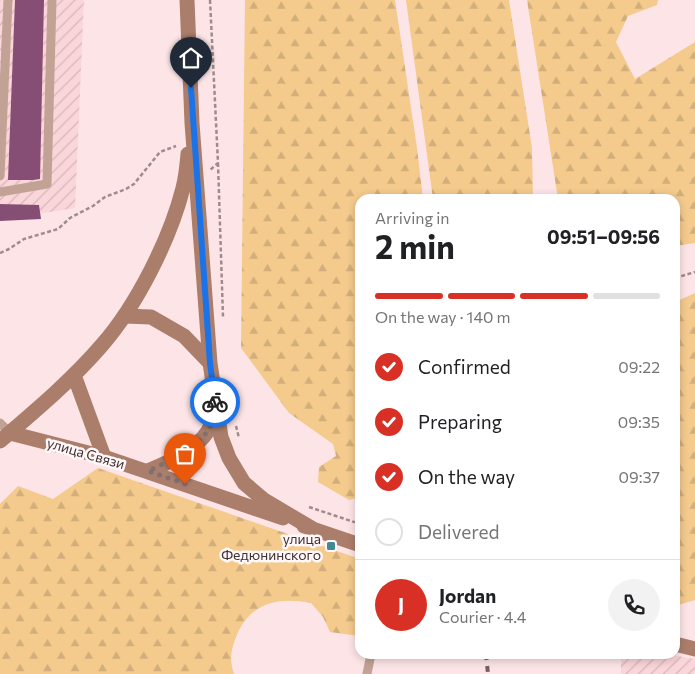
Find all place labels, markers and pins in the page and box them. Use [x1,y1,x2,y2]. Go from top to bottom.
pin [170,37,212,88]
pin [164,433,206,484]
place label: улица Федюнинского [221,530,321,563]
marker: улица Федюнинского [325,540,337,552]

